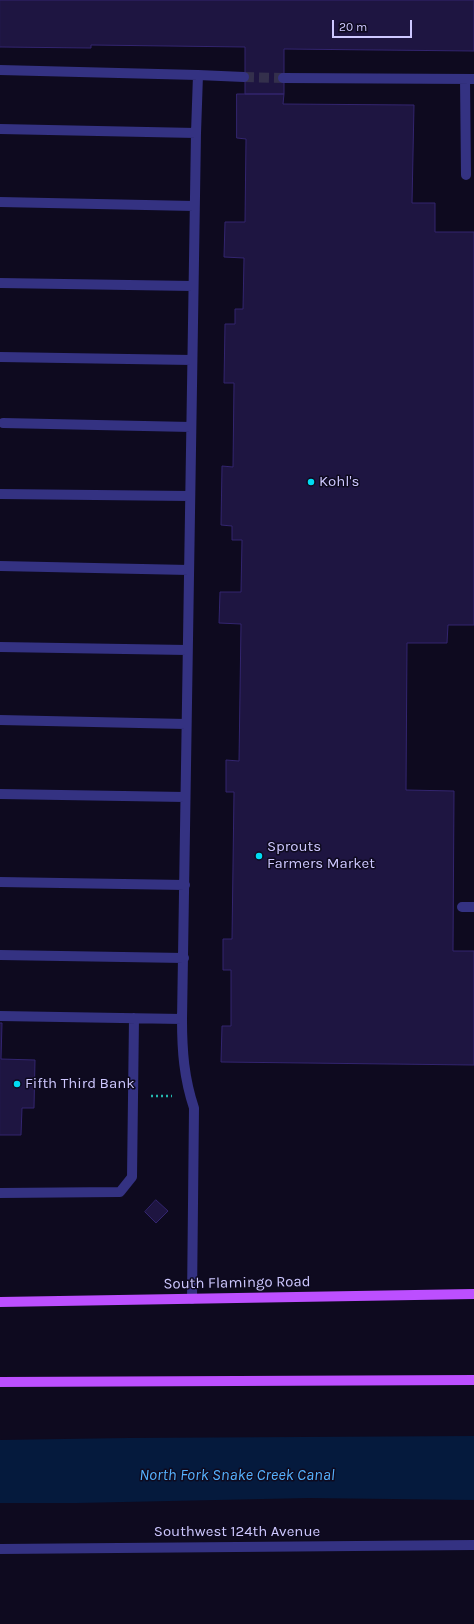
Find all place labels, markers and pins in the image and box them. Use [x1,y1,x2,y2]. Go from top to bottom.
place label: Kohl's [319,473,359,491]
marker: Kohl's [306,477,316,487]
place label: Sprouts Farmers Market [267,838,375,873]
marker: Sprouts Farmers Market [254,851,264,861]
place label: Fifth Third Bank [25,1075,135,1093]
marker: Fifth Third Bank [12,1079,22,1089]

